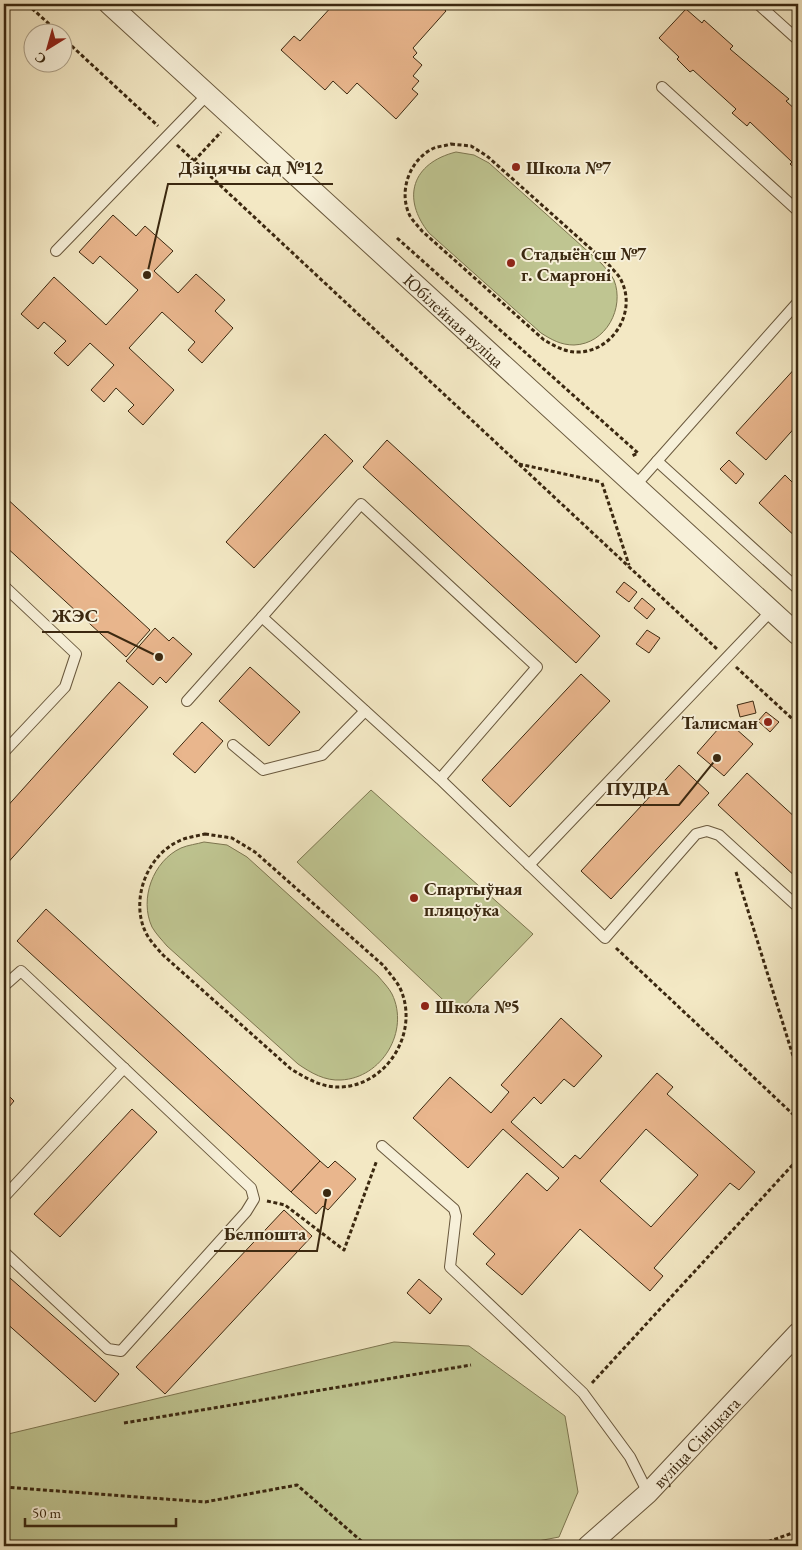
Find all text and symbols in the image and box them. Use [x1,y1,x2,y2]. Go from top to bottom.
north arrow [22,22,72,72]
text: С [31,48,50,69]
callout: Дзіцячы сад №12 [168,150,333,184]
text: Дзіцячы сад №12 [179,155,323,180]
place label: Школа №7 [526,156,611,179]
marker: Школа №7 [510,161,522,173]
place label: Стадыён сш №7 г. Смаргоні [521,242,647,286]
marker: Стадыён сш №7 г. Смаргоні [505,257,517,269]
street label: Юбілейная вуліца [399,268,510,373]
callout: ЖЭС [42,598,108,632]
text: ЖЭС [51,603,98,628]
place label: Талисман [681,711,759,734]
marker: Талисман [762,716,774,728]
callout: ПУДРА [596,771,679,805]
text: ПУДРА [606,776,670,801]
place label: Спартыўная пляцоўка [424,877,523,921]
marker: Спартыўная пляцоўка [408,892,420,904]
place label: Школа №5 [435,995,520,1018]
marker: Школа №5 [419,1000,431,1012]
callout: Белпошта [214,1217,317,1251]
text: Белпошта [224,1221,307,1246]
street label: вуліца Сініцкага [647,1391,745,1493]
scale bar [25,1495,176,1527]
text: 50 m [32,1503,61,1522]

